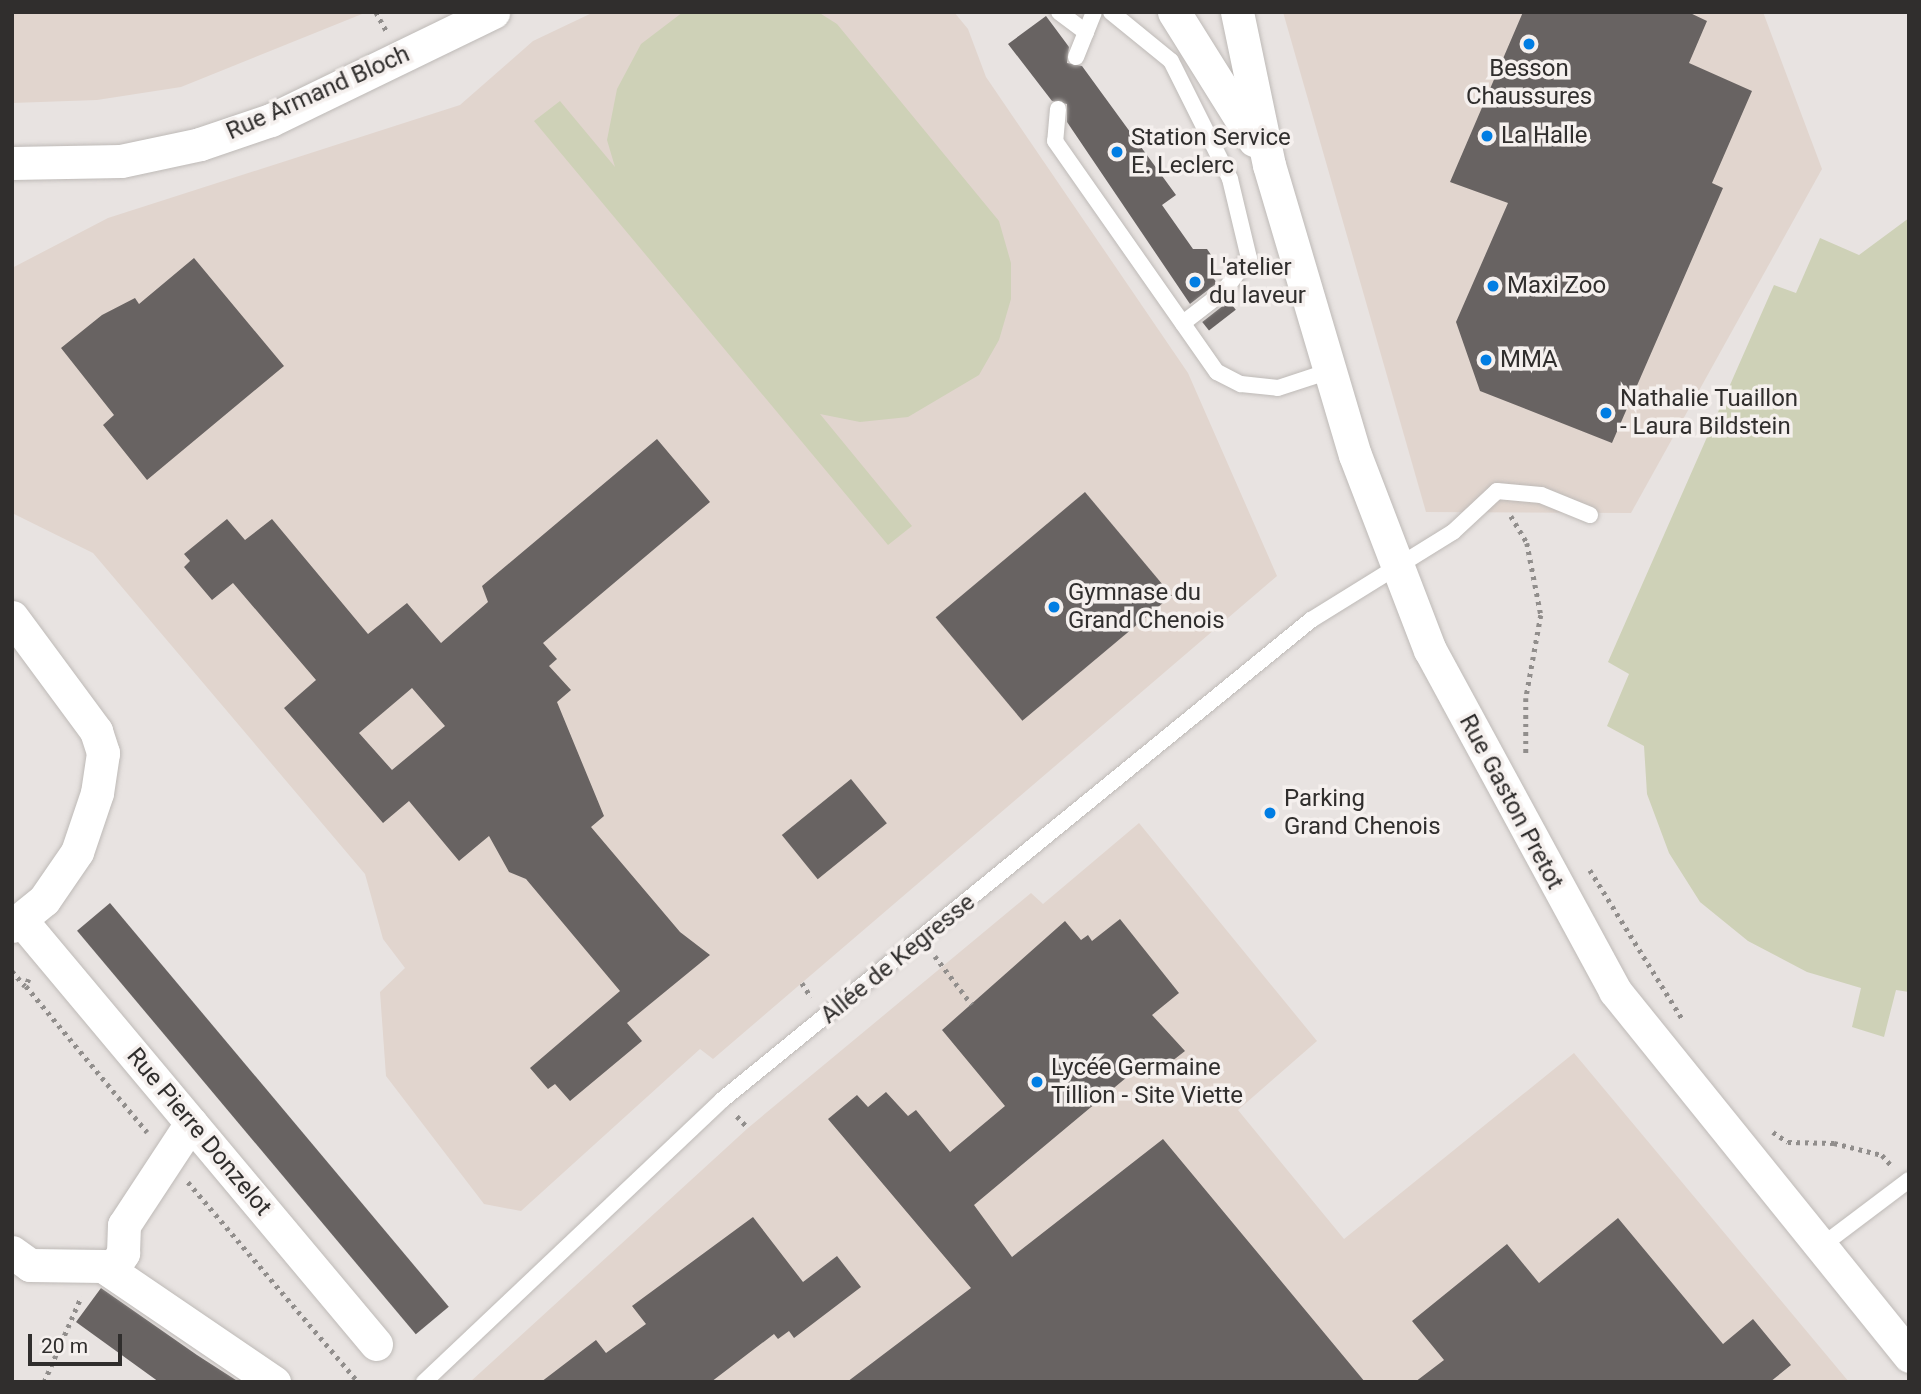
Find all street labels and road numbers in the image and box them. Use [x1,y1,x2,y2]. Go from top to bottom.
street label: Rue Armand Bloch [222,40,414,146]
street label: Rue Gaston Pretot [1453,710,1569,894]
street label: Allée de Kegresse [815,888,981,1030]
street label: Rue Pierre Donzelot [121,1042,277,1222]

